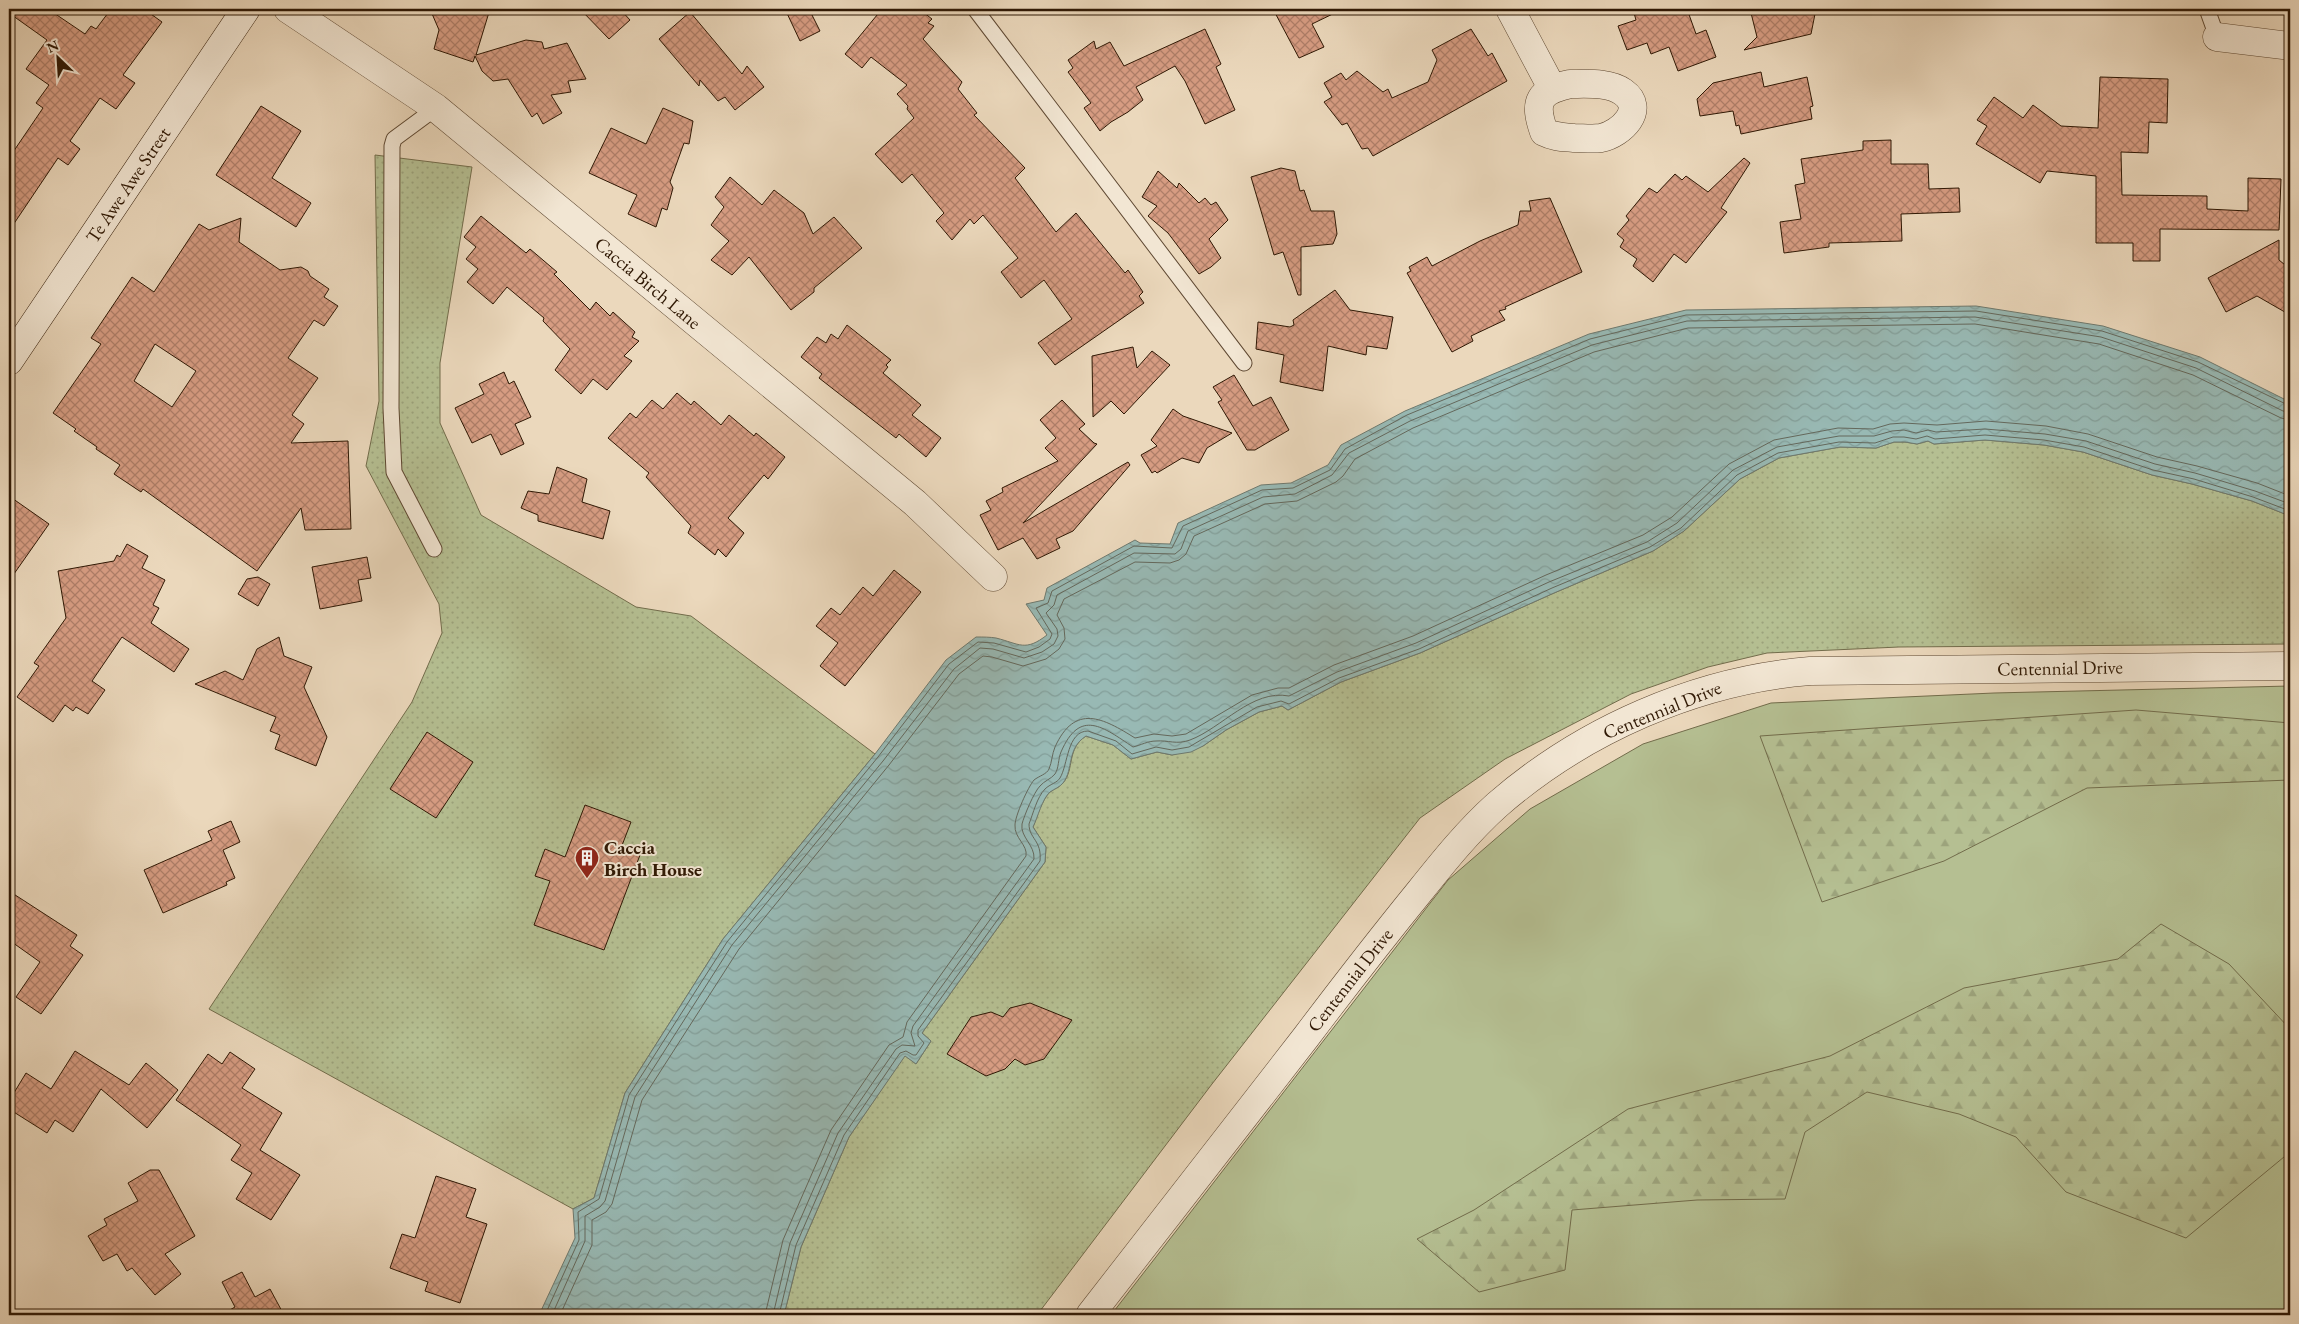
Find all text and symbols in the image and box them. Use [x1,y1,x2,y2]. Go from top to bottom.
north arrow [32,32,82,82]
text: N [44,35,62,57]
street label: Te Awe Awe Street [80,122,176,248]
street label: Caccia Birch Lane [589,231,707,335]
street label: Centennial Drive [1997,654,2123,682]
street label: Centennial Drive [1599,675,1725,745]
place label: Caccia Birch House [604,835,702,882]
building icon: Caccia Birch House [574,845,600,879]
street label: Centennial Drive [1301,923,1399,1037]

